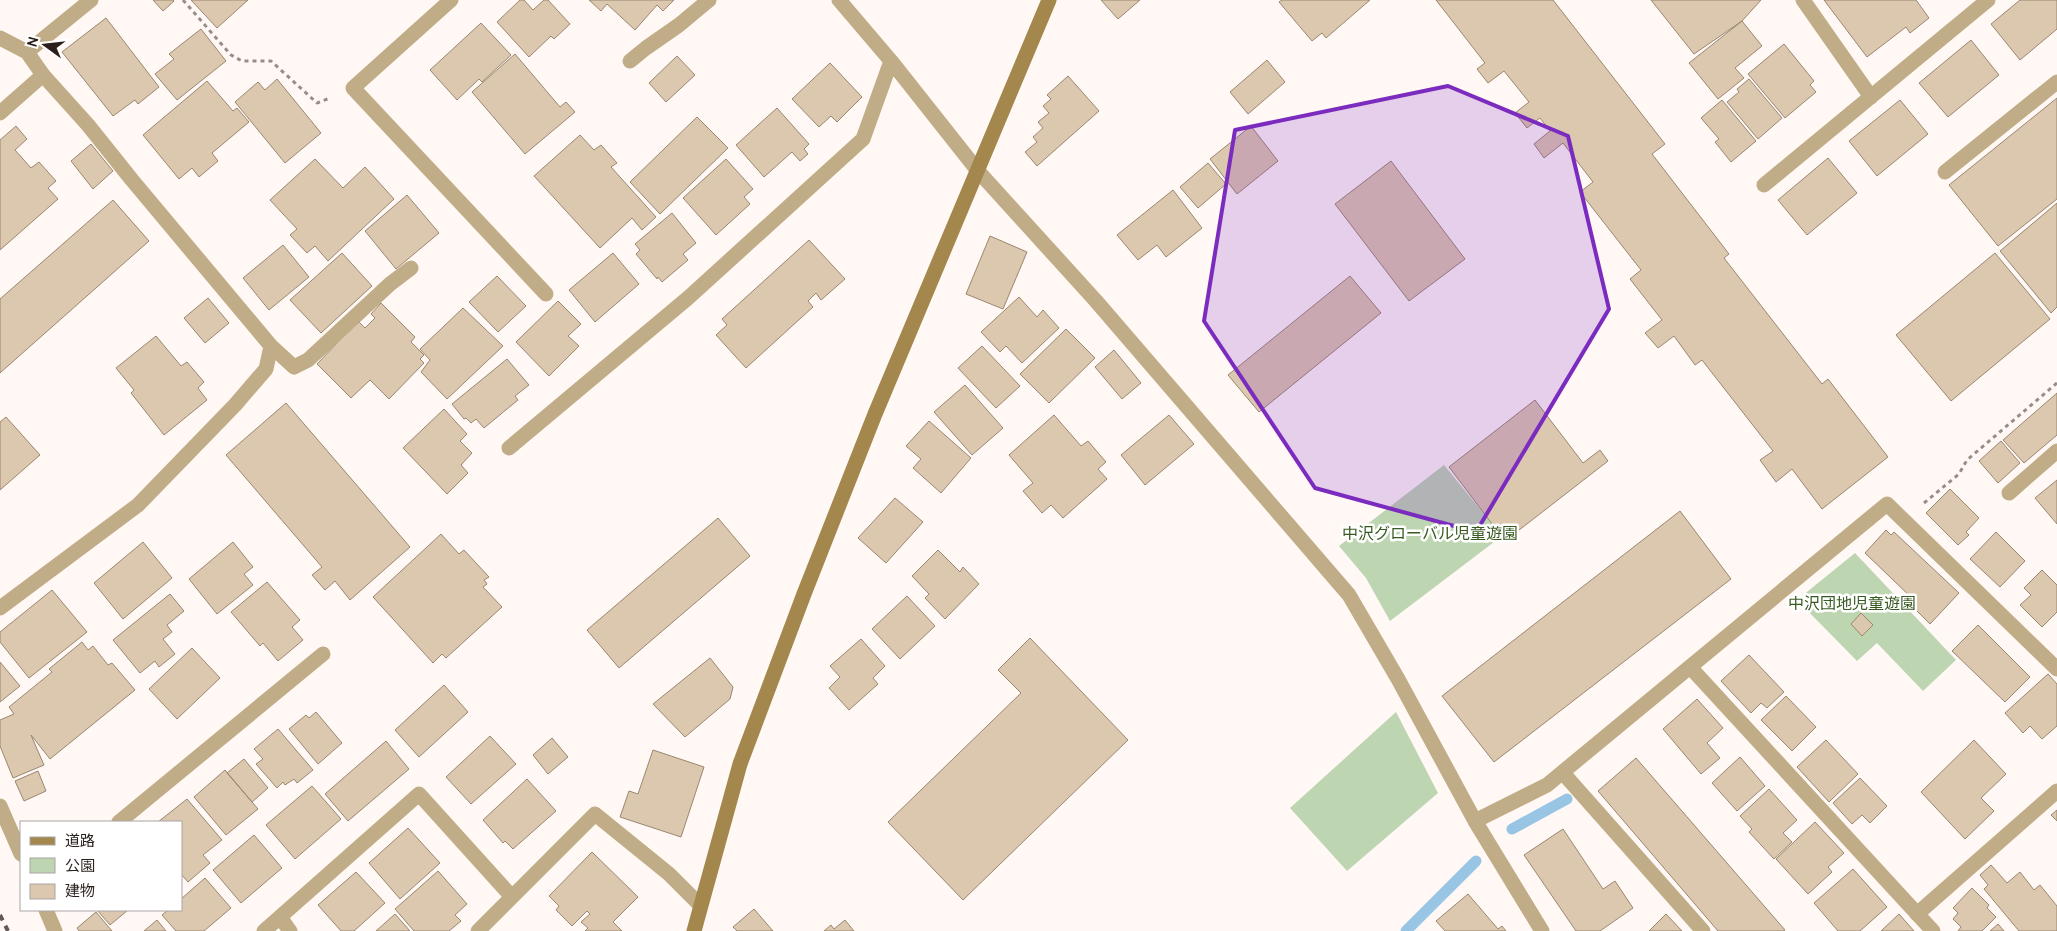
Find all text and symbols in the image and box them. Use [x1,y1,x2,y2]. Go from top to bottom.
north arrow [20,20,70,70]
text: N [24,35,43,49]
park label: 中沢グローバル児童遊園 [1342,525,1518,545]
park label: 中沢団地児童遊園 [1788,595,1916,615]
legend [20,821,182,911]
text: 道路 [65,833,95,852]
text: 公園 [65,858,95,877]
text: 建物 [65,883,95,902]

